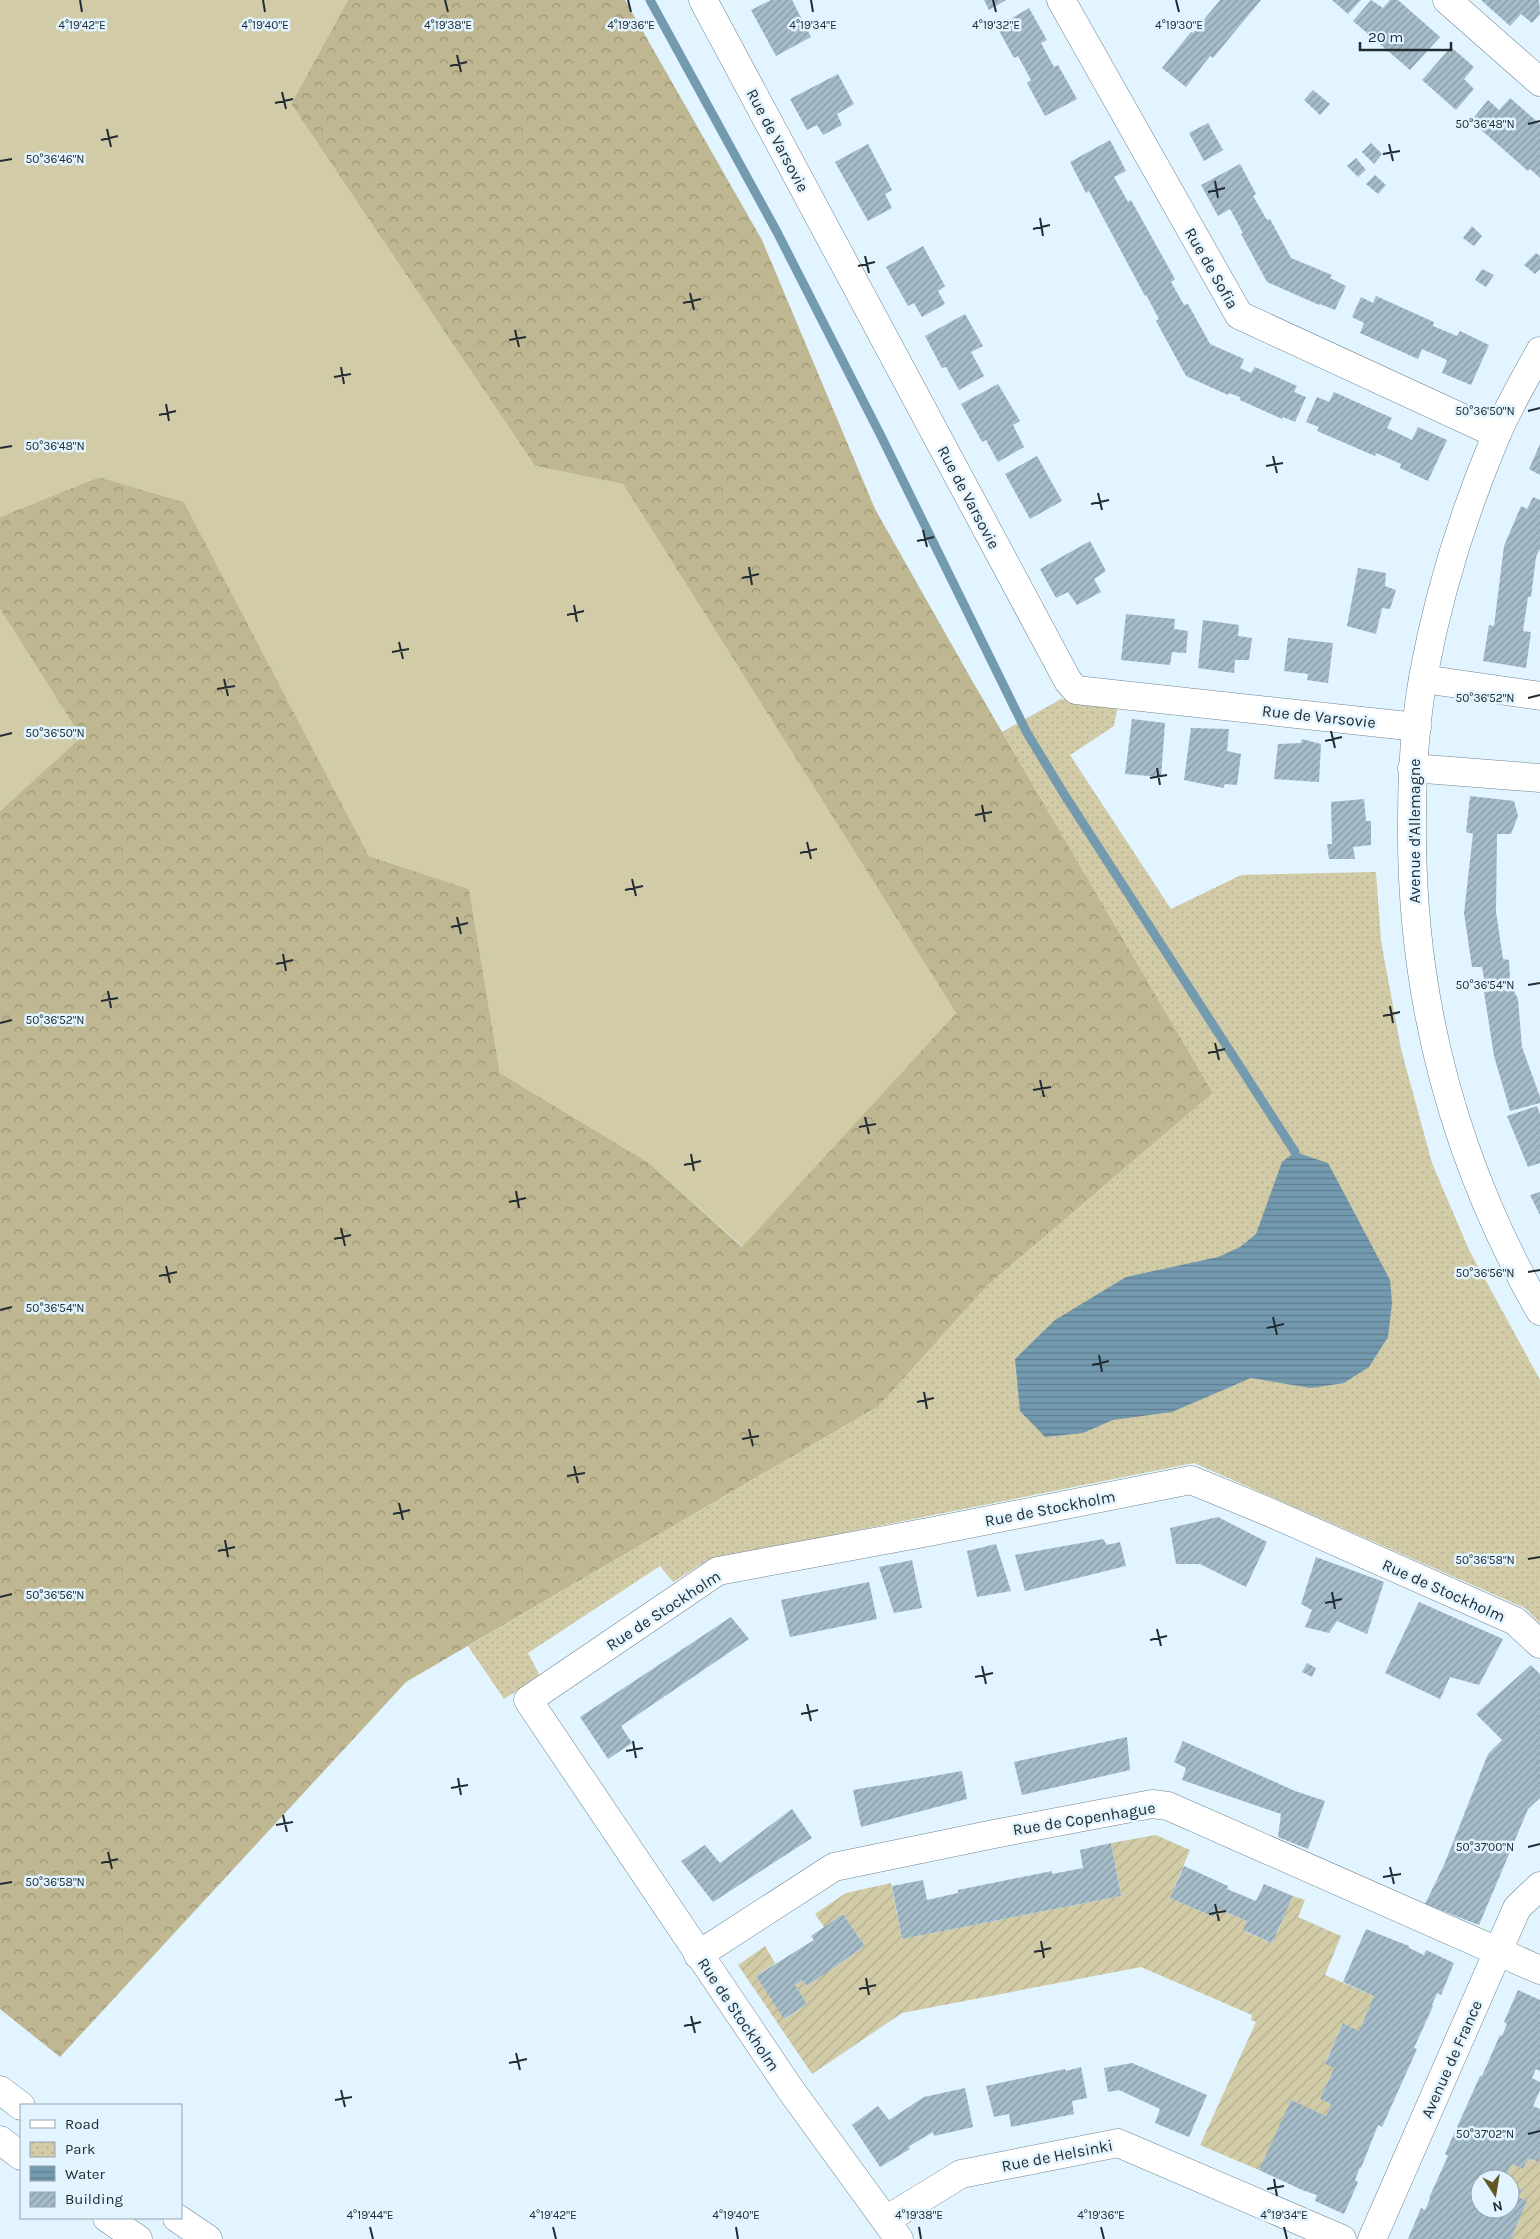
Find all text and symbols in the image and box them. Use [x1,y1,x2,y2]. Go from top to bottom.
text: 4°19'42"E [58,18,106,32]
text: 4°19'40"E [241,18,289,32]
text: 4°19'38"E [424,18,472,32]
text: 4°19'36"E [607,18,655,32]
text: 4°19'34"E [789,18,837,32]
text: 4°19'32"E [972,18,1020,32]
text: 4°19'30"E [1155,18,1203,32]
scale bar [1360,20,1451,52]
text: 20 m [1368,28,1403,46]
street label: Rue de Varsovie [742,85,813,195]
text: 50°36'48"N [1455,117,1515,131]
text: 50°36'46"N [26,152,85,166]
street label: Rue de Sofia [1181,224,1242,312]
text: 50°36'50"N [1455,404,1515,418]
text: 50°36'48"N [25,439,85,453]
street label: Rue de Varsovie [933,442,1004,552]
text: 50°36'52"N [1455,691,1515,705]
street label: Rue de Varsovie [1261,701,1377,732]
text: 50°36'50"N [25,726,85,740]
street label: Avenue d'Allemagne [1405,758,1424,904]
text: 50°36'54"N [1456,978,1514,992]
text: 50°36'52"N [25,1013,85,1027]
text: 50°36'56"N [1455,1266,1515,1280]
text: 50°36'54"N [26,1301,84,1315]
street label: Rue de Stockholm [983,1487,1117,1530]
text: 50°36'58"N [1455,1553,1515,1567]
street label: Rue de Stockholm [1379,1555,1508,1626]
street label: Rue de Stockholm [603,1566,724,1654]
text: 50°36'56"N [25,1588,85,1602]
street label: Rue de Copenhague [1011,1798,1157,1839]
text: 50°37'00"N [1456,1840,1514,1854]
text: 50°36'58"N [25,1875,85,1889]
street label: Rue de Stockholm [694,1954,784,2075]
street label: Avenue de France [1417,1997,1486,2121]
legend [20,2104,182,2219]
text: Road [65,2115,100,2133]
text: 50°37'02"N [1456,2127,1514,2141]
street label: Rue de Helsinki [1000,2135,1114,2176]
text: Park [65,2140,95,2158]
text: Water [65,2165,106,2183]
north arrow [1470,2169,1520,2219]
text: Building [65,2190,123,2208]
text: N [1491,2197,1504,2216]
text: 4°19'44"E [346,2208,394,2222]
text: 4°19'42"E [529,2208,577,2222]
text: 4°19'40"E [712,2208,760,2222]
text: 4°19'38"E [895,2208,943,2222]
text: 4°19'36"E [1077,2208,1125,2222]
text: 4°19'34"E [1260,2208,1308,2222]

